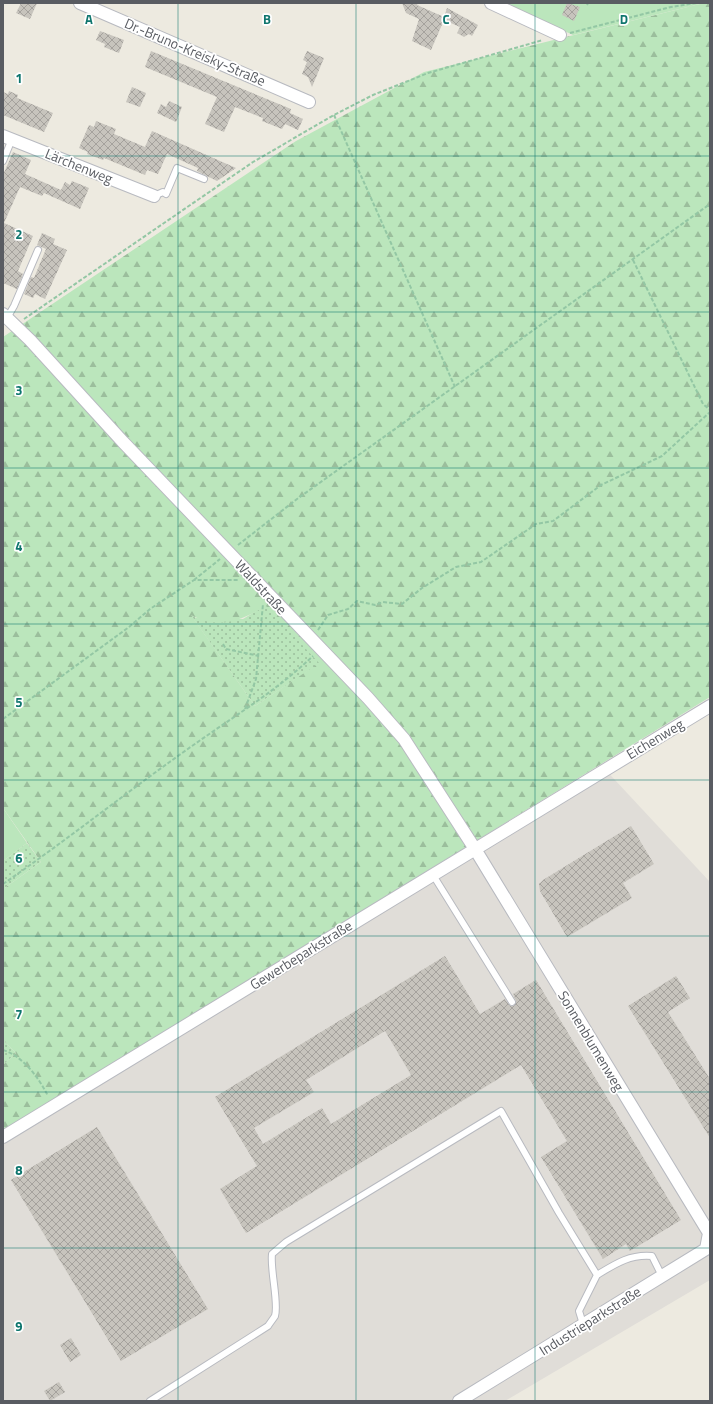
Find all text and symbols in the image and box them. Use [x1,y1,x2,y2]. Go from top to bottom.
text: A [85,9,93,29]
text: C [442,9,450,29]
text: D [620,9,628,29]
street label: Dr.-Bruno-Kreisky-Straße [122,15,268,89]
text: 1 [15,68,23,88]
street label: Lärchenweg [42,142,116,189]
text: 2 [15,224,23,244]
text: 3 [15,380,23,400]
text: 4 [15,536,23,556]
street label: Waldstraße [230,555,292,619]
text: 5 [15,692,23,712]
street label: Eichenweg [622,713,687,764]
text: 6 [15,848,23,868]
street label: Gewerbeparkstraße [246,915,356,994]
street label: Sonnenblumenweg [553,987,630,1095]
text: 7 [15,1004,23,1024]
text: 8 [15,1160,23,1180]
street label: Industrieparkstraße [535,1281,645,1360]
text: 9 [15,1316,23,1336]

